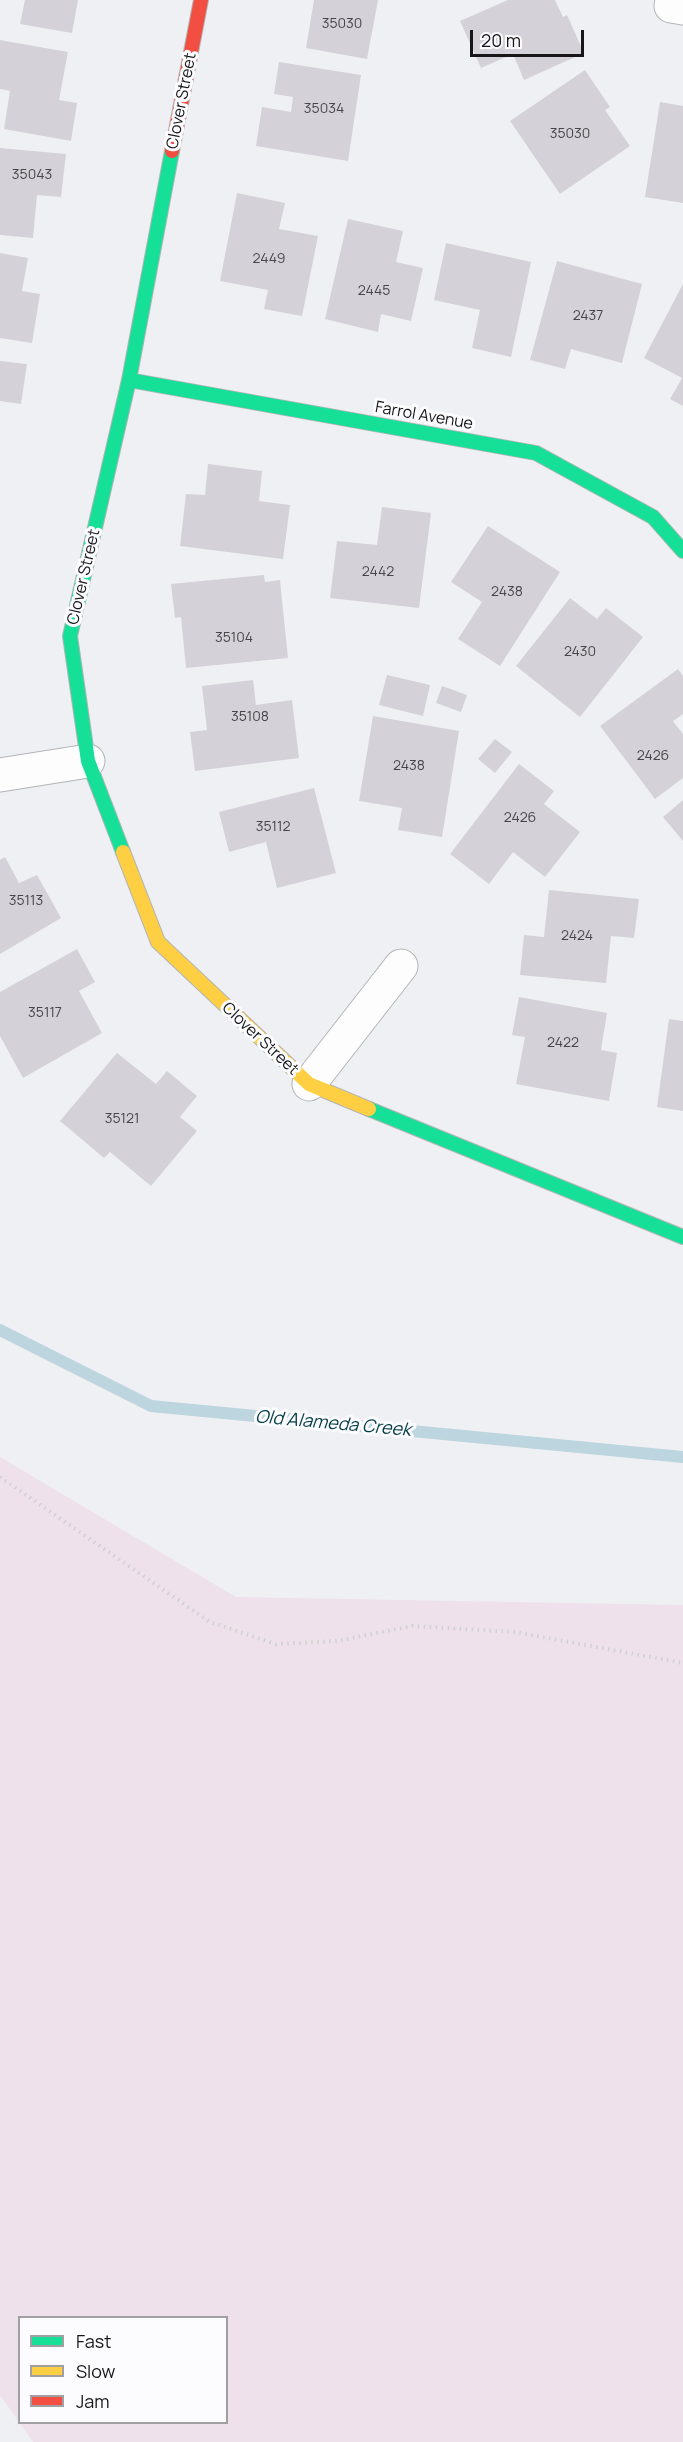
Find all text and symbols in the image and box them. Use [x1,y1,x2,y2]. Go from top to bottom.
house number: 35030 [322,16,362,32]
scale bar [473,18,587,56]
text: 20 m [481,28,521,52]
street label: Clover Street [163,51,201,151]
house number: 35034 [304,101,344,117]
house number: 35030 [550,126,590,142]
house number: 35043 [12,167,52,183]
house number: 2449 [253,251,285,267]
house number: 2445 [358,283,390,299]
house number: 2437 [573,308,603,324]
street label: Farrol Avenue [373,398,475,434]
street label: Clover Street [64,527,104,627]
house number: 2442 [362,564,394,580]
house number: 2438 [491,584,523,600]
house number: 35104 [215,630,253,646]
house number: 2430 [564,644,596,660]
house number: 35108 [231,709,269,725]
house number: 2426 [637,748,669,764]
house number: 2438 [393,758,425,774]
house number: 2426 [504,810,536,826]
house number: 35112 [256,819,290,835]
house number: 35113 [9,893,43,909]
house number: 2424 [561,928,593,944]
street label: Clover Street [218,999,302,1079]
house number: 35117 [28,1005,62,1021]
house number: 2422 [547,1035,579,1051]
house number: 35121 [105,1111,139,1127]
water label: Old Alameda Creek [254,1406,412,1442]
legend [18,2316,228,2424]
text: Fast [76,2329,111,2353]
text: Slow [76,2359,115,2383]
text: Jam [76,2389,110,2413]

